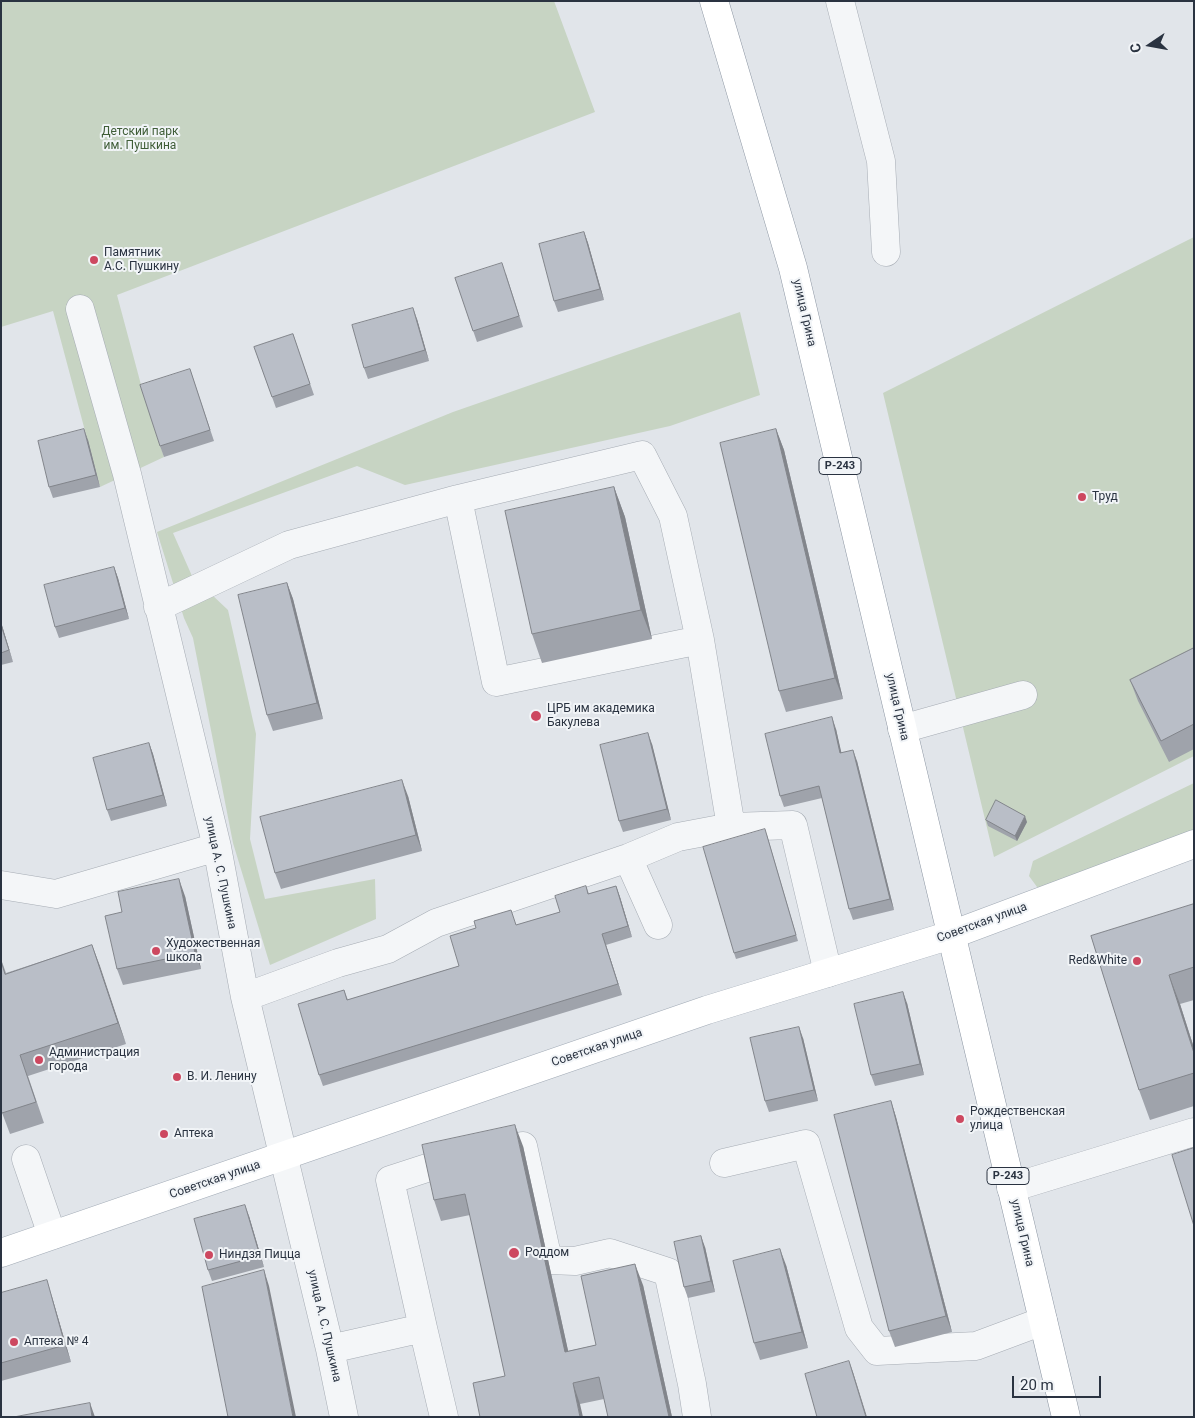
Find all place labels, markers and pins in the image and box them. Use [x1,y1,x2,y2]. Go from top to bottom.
place label: Памятник А.С. Пушкину [104,246,179,274]
marker: Памятник А.С. Пушкину [88,254,100,266]
place label: Труд [1092,490,1118,504]
marker: Труд [1076,491,1088,503]
place label: ЦРБ им академика Бакулева [547,702,655,730]
marker: ЦРБ им академика Бакулева [529,709,543,723]
place label: Художественная школа [166,937,260,965]
marker: Художественная школа [150,945,162,957]
place label: Red&White [1069,954,1127,968]
marker: Red&White [1131,955,1143,967]
place label: Администрация города [49,1046,140,1074]
marker: Администрация города [33,1054,45,1066]
place label: В. И. Ленину [187,1070,257,1084]
marker: В. И. Ленину [171,1071,183,1083]
place label: Рождественская улица [970,1105,1065,1133]
marker: Рождественская улица [954,1113,966,1125]
place label: Аптека [174,1127,213,1141]
marker: Аптека [158,1128,170,1140]
marker: Роддом [507,1246,521,1260]
place label: Роддом [525,1246,569,1260]
place label: Ниндзя Пицца [219,1248,301,1262]
marker: Ниндзя Пицца [203,1249,215,1261]
place label: Аптека № 4 [24,1335,88,1349]
marker: Аптека № 4 [8,1336,20,1348]

